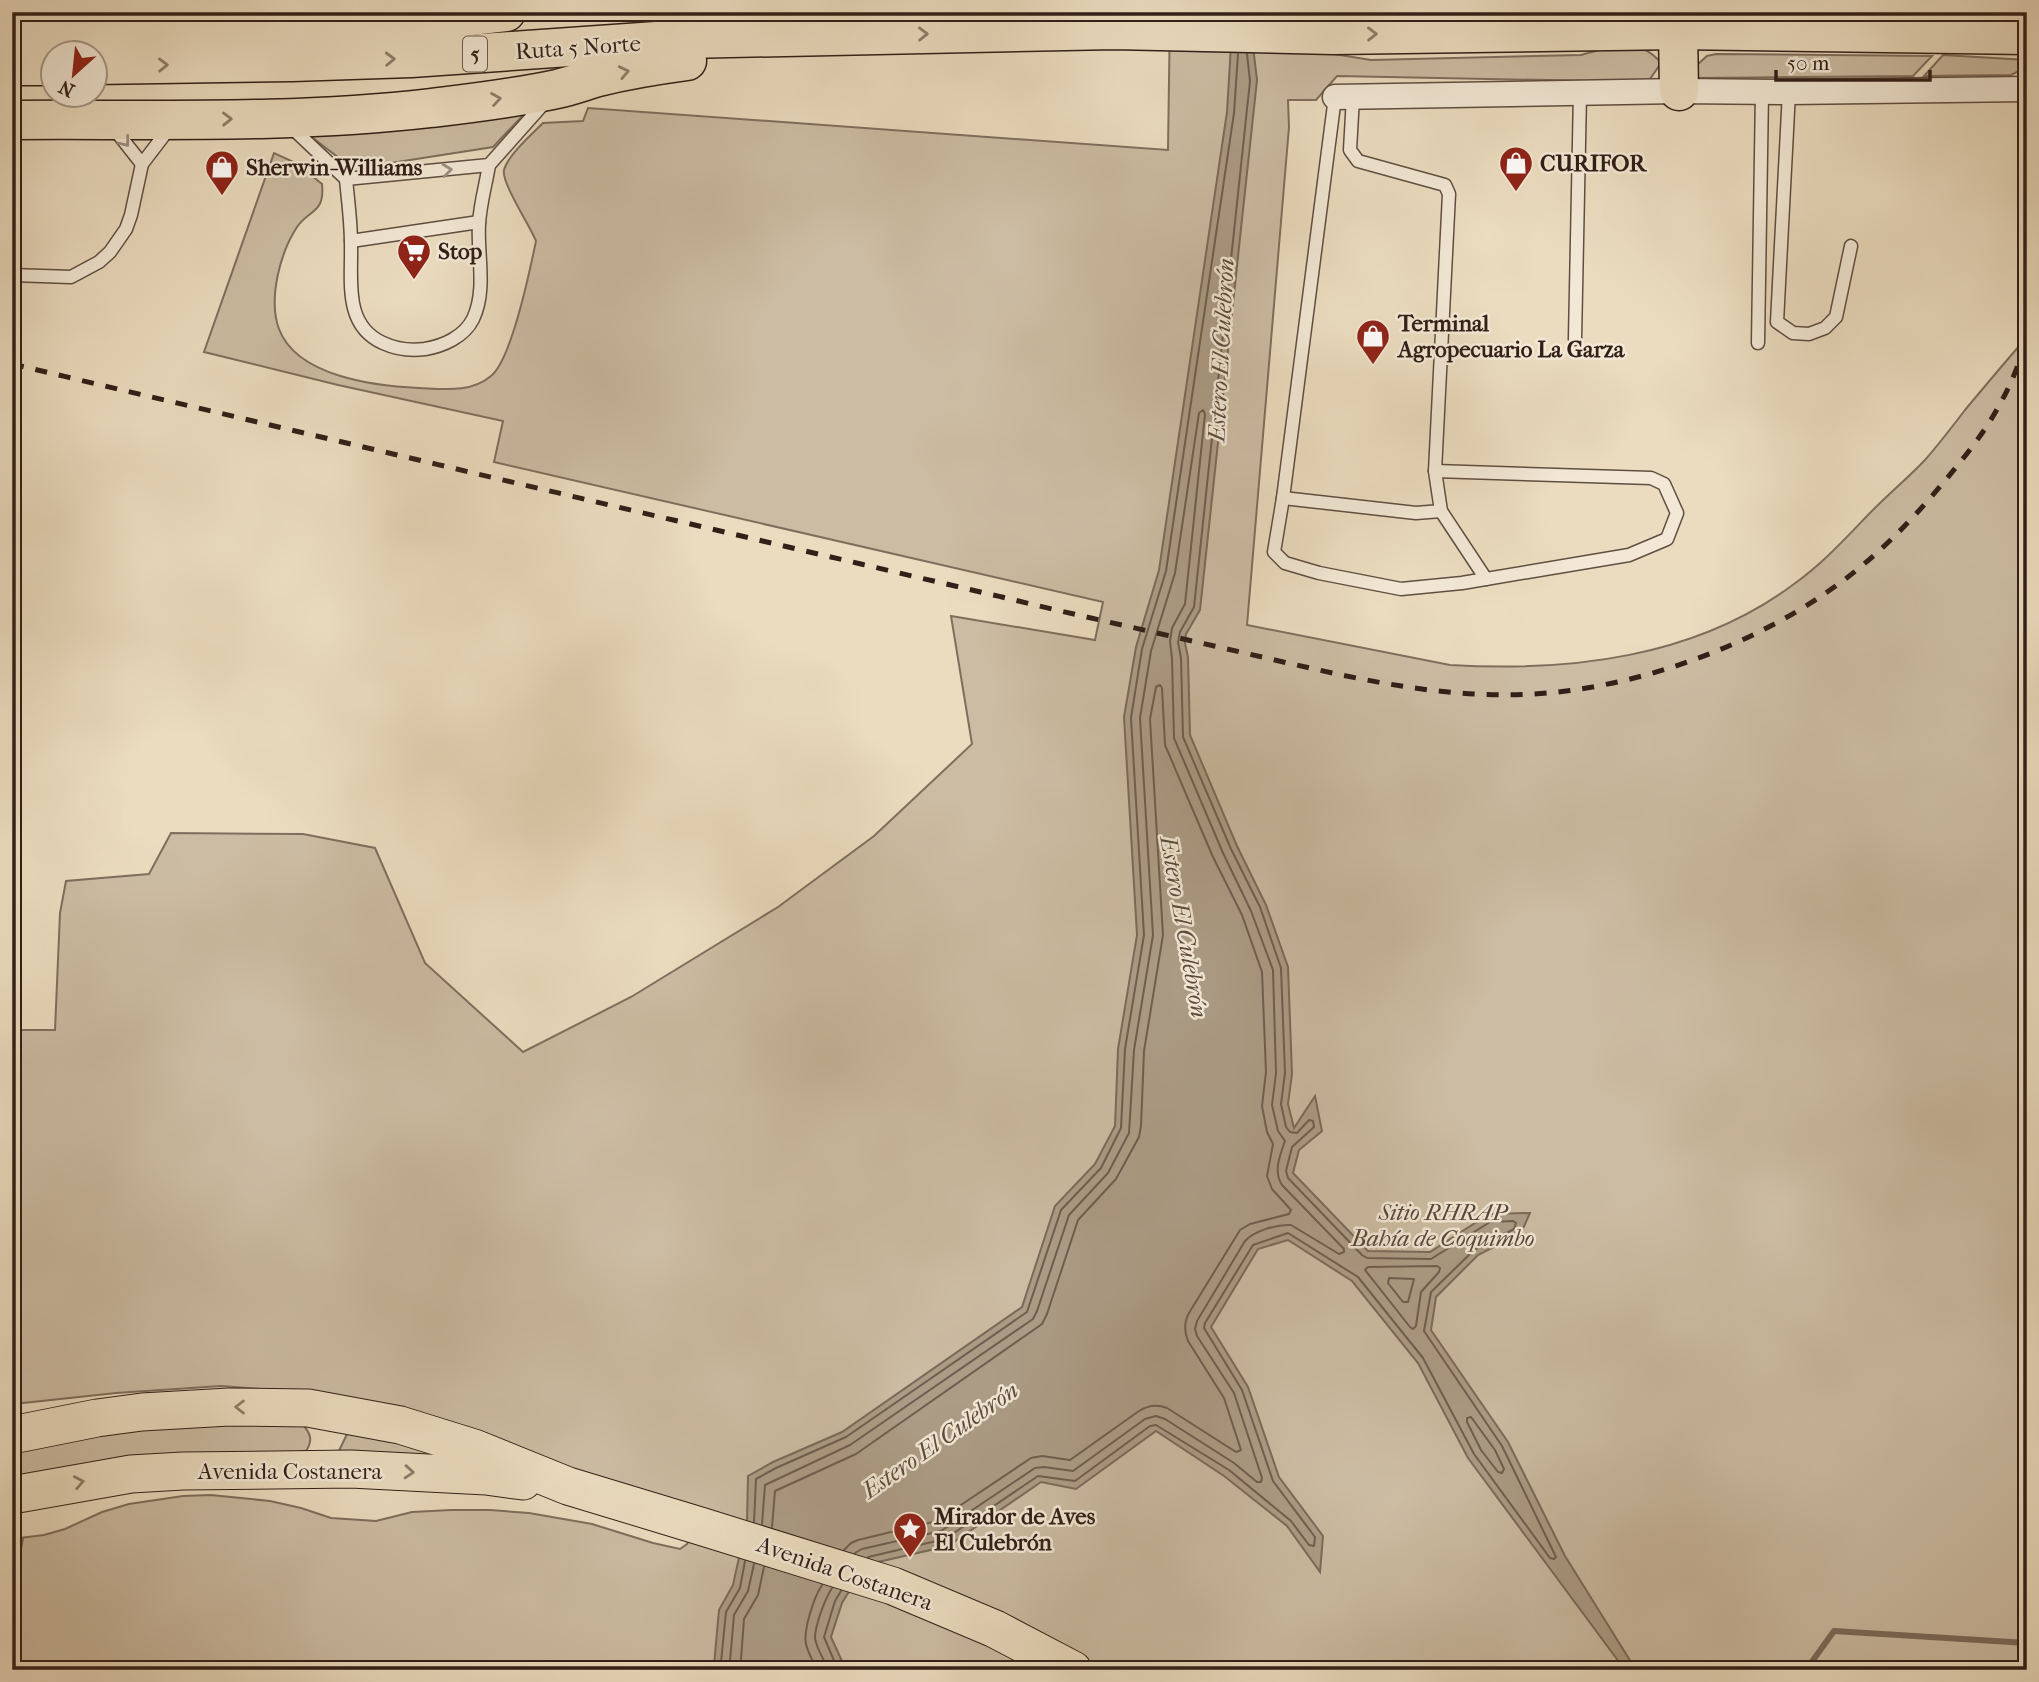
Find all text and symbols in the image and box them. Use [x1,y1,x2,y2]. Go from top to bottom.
one-way arrow [918,26,929,41]
one-way arrow [1367,26,1378,42]
street label: Ruta 5 Norte [514,30,642,65]
road number: 5 [463,36,487,72]
north arrow [38,38,108,108]
scale bar [1776,38,1930,82]
one-way arrow [385,51,396,66]
text: 50 m [1787,51,1830,75]
one-way arrow [157,57,168,72]
one-way arrow [618,65,630,80]
text: N [55,75,78,101]
one-way arrow [490,92,502,107]
one-way arrow [223,111,233,127]
one-way arrow [116,135,129,147]
shop icon: CURIFOR [1497,144,1535,193]
shop icon: Sherwin-Williams [203,148,241,197]
place label: CURIFOR [1540,150,1647,177]
place label: Sherwin-Williams [246,154,423,181]
one-way arrow [441,162,453,177]
supermarket icon: Stop [395,232,433,281]
place label: Stop [438,238,483,265]
water label: Estero El Culebrón [1202,257,1240,445]
place label: Terminal Agropecuario La Garza [1396,310,1626,363]
shop icon: Terminal Agropecuario La Garza [1354,317,1392,366]
water label: Estero El Culebrón [1154,832,1214,1020]
park label: Sitio RHRAP Bahía de Coquimbo [1350,1199,1534,1252]
water label: Estero El Culebrón [855,1376,1023,1505]
one-way arrow [234,1399,244,1415]
street label: Avenida Costanera [197,1458,383,1485]
one-way arrow [404,1464,415,1479]
one-way arrow [73,1476,85,1491]
place label: Mirador de Aves El Culebrón [934,1503,1096,1556]
place icon: Mirador de Aves El Culebrón [891,1510,929,1559]
street label: Avenida Costanera [752,1530,937,1616]

